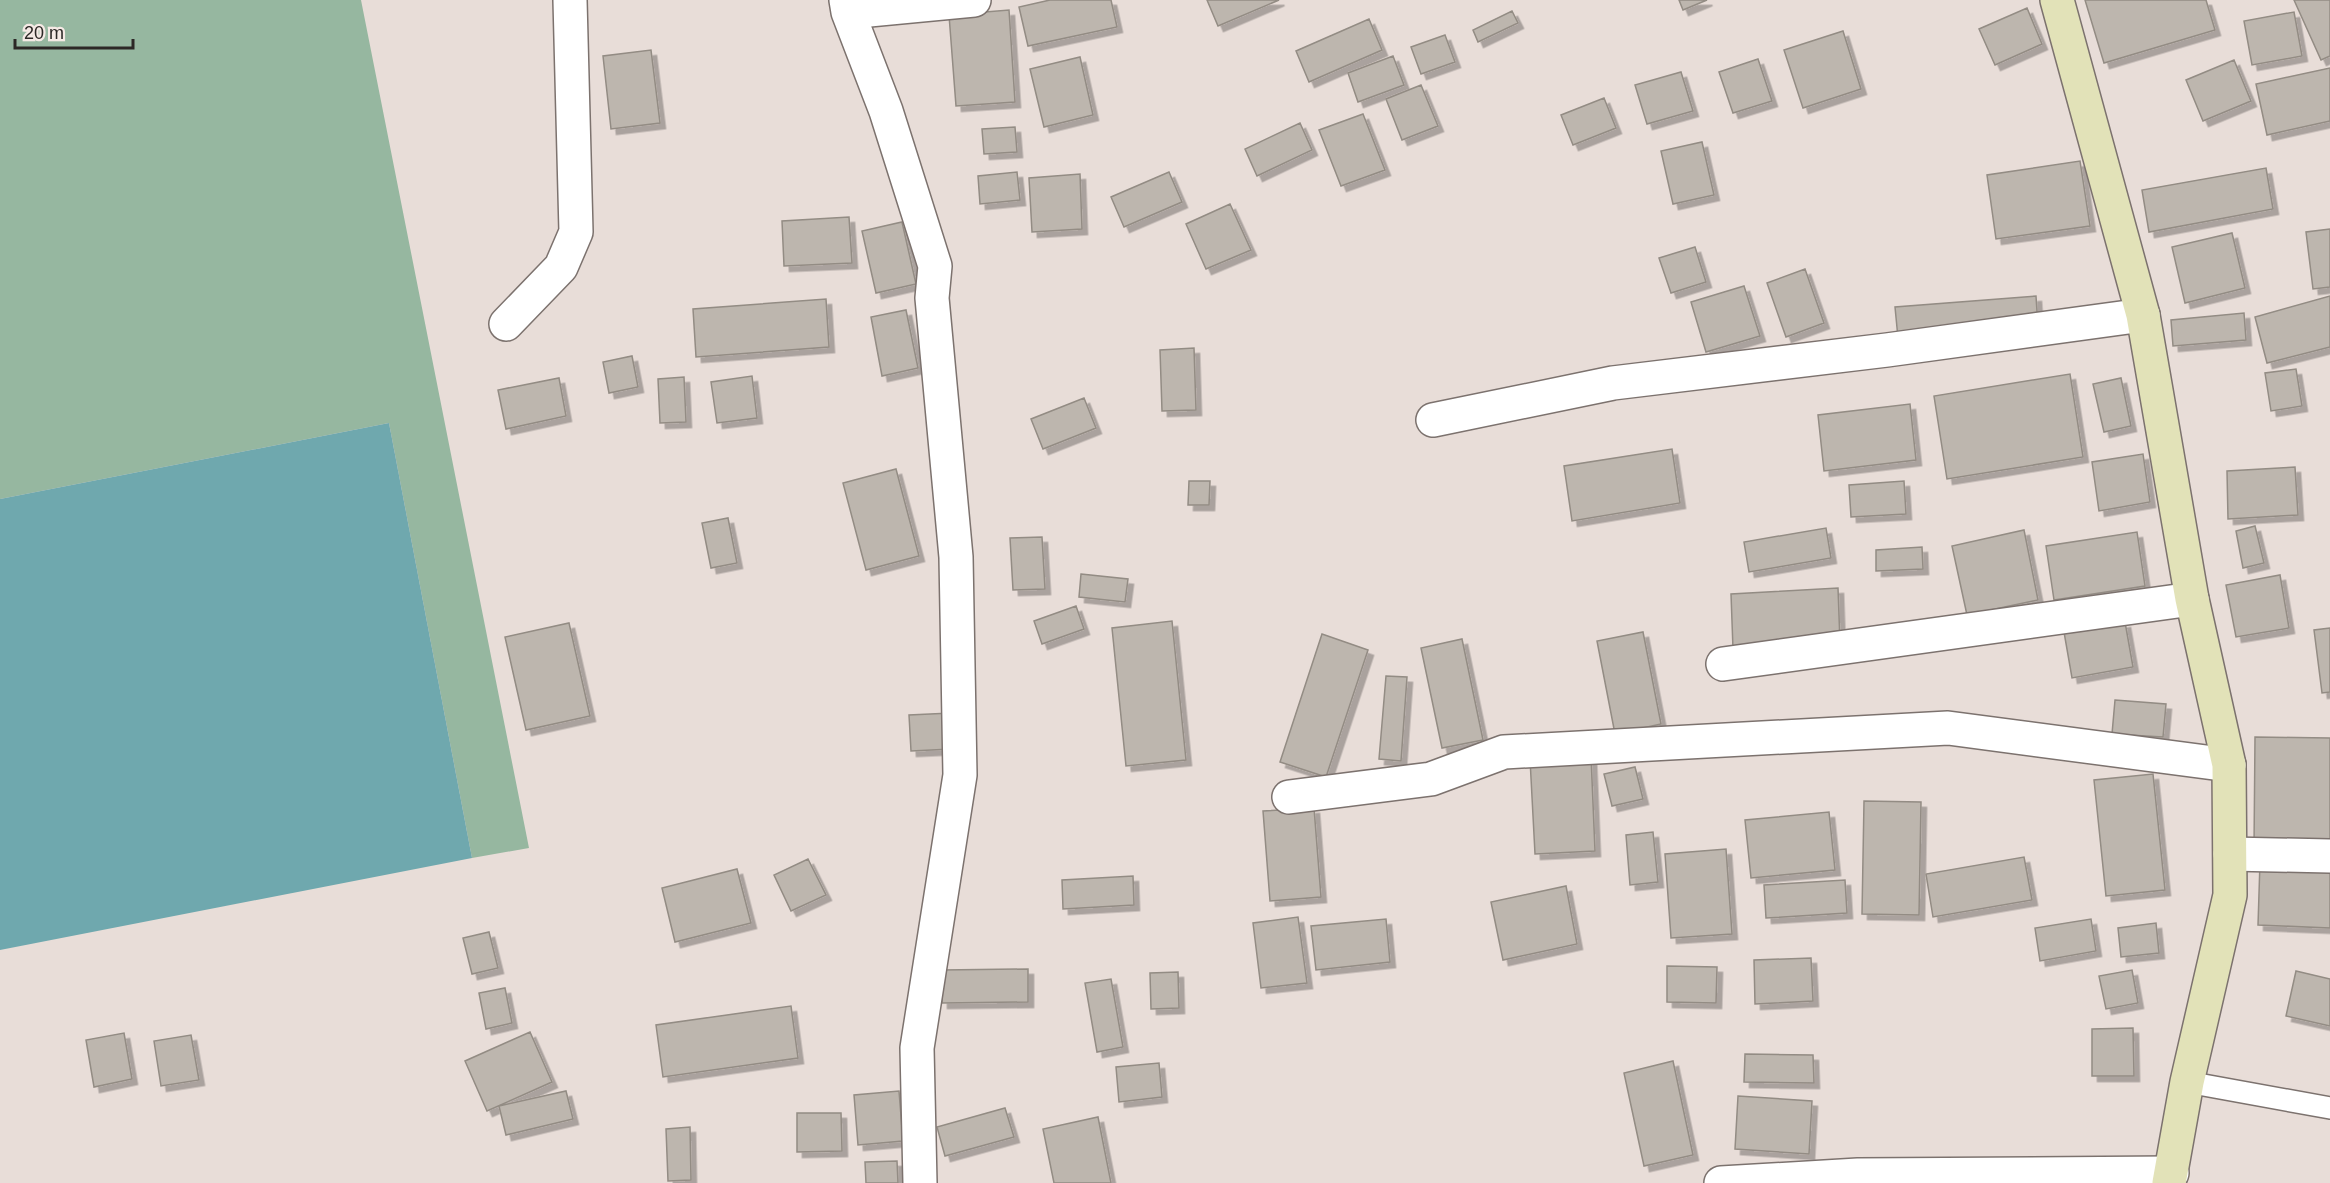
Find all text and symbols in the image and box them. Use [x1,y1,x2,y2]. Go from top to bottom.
scale bar [15,12,134,50]
text: 20 m [24,23,64,43]

